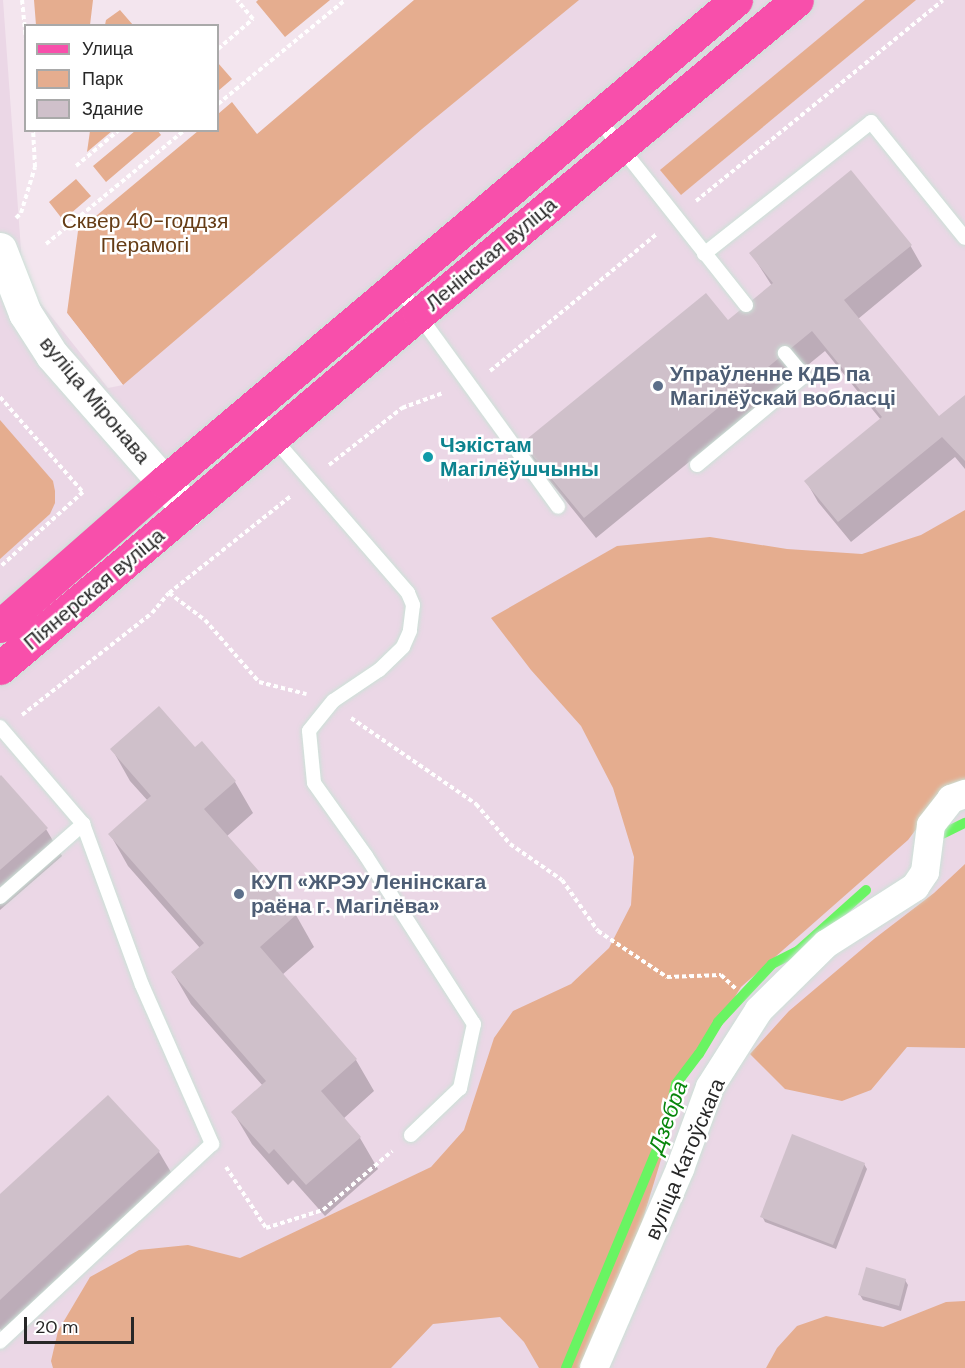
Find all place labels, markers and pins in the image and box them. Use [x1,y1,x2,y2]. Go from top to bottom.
place label: Упраўленне КДБ па Магілёўскай вобласці [670,361,896,411]
marker: Упраўленне КДБ па Магілёўскай вобласці [651,379,665,393]
place label: Чэкістам Магілёўшчыны [440,432,599,482]
marker: Чэкістам Магілёўшчыны [421,450,435,464]
place label: КУП «ЖРЭУ Ленінскага раёна г. Магілёва» [251,869,486,919]
marker: КУП «ЖРЭУ Ленінскага раёна г. Магілёва» [232,887,246,901]

